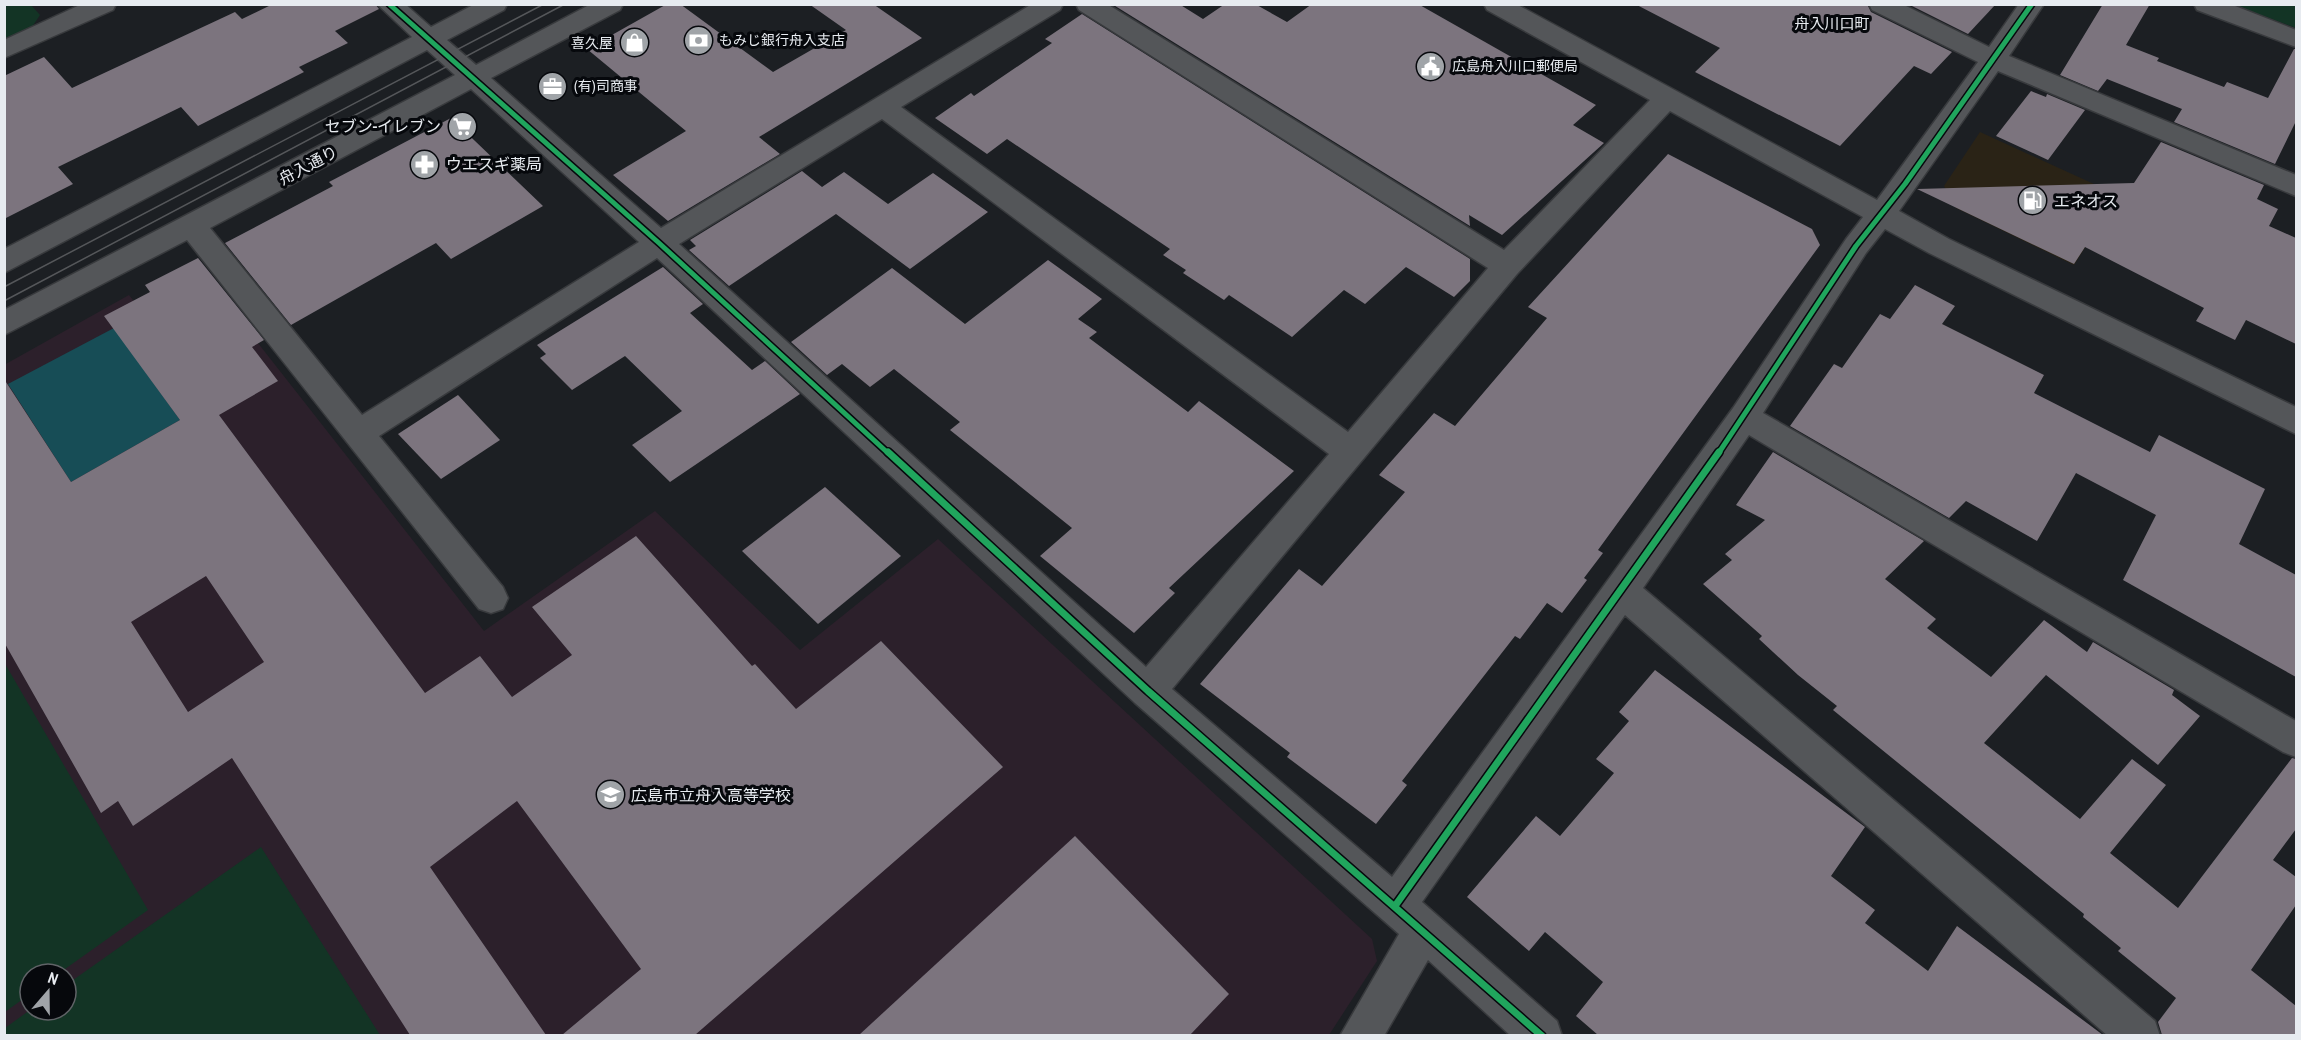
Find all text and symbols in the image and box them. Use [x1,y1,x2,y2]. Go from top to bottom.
district label: 舟入川口町 [1794,13,1870,34]
bank icon: もみじ銀行舟入支店 [682,24,714,56]
shop icon: 喜久屋 [618,27,650,59]
place label: もみじ銀行舟入支店 [719,31,845,49]
place label: 喜久屋 [571,34,613,52]
public building icon: 広島舟入川口郵便局 [1415,50,1447,82]
place label: 広島舟入川口郵便局 [1452,57,1578,75]
office icon: (有)司商事 [537,70,569,102]
place label: (有)司商事 [574,77,638,95]
supermarket icon: セブン-イレブン [446,110,478,142]
place label: セブン-イレブン [325,115,441,137]
street label: 舟入通り [275,140,341,190]
pharmacy icon: ウエスギ薬局 [409,148,441,180]
place label: ウエスギ薬局 [446,153,542,175]
fuel station icon: エネオス [2017,185,2049,217]
place label: エネオス [2054,190,2118,212]
school or university icon: 広島市立舟入高等学校 [594,779,626,811]
place label: 広島市立舟入高等学校 [631,784,791,806]
north arrow [18,962,78,1022]
text: N [45,966,61,990]

